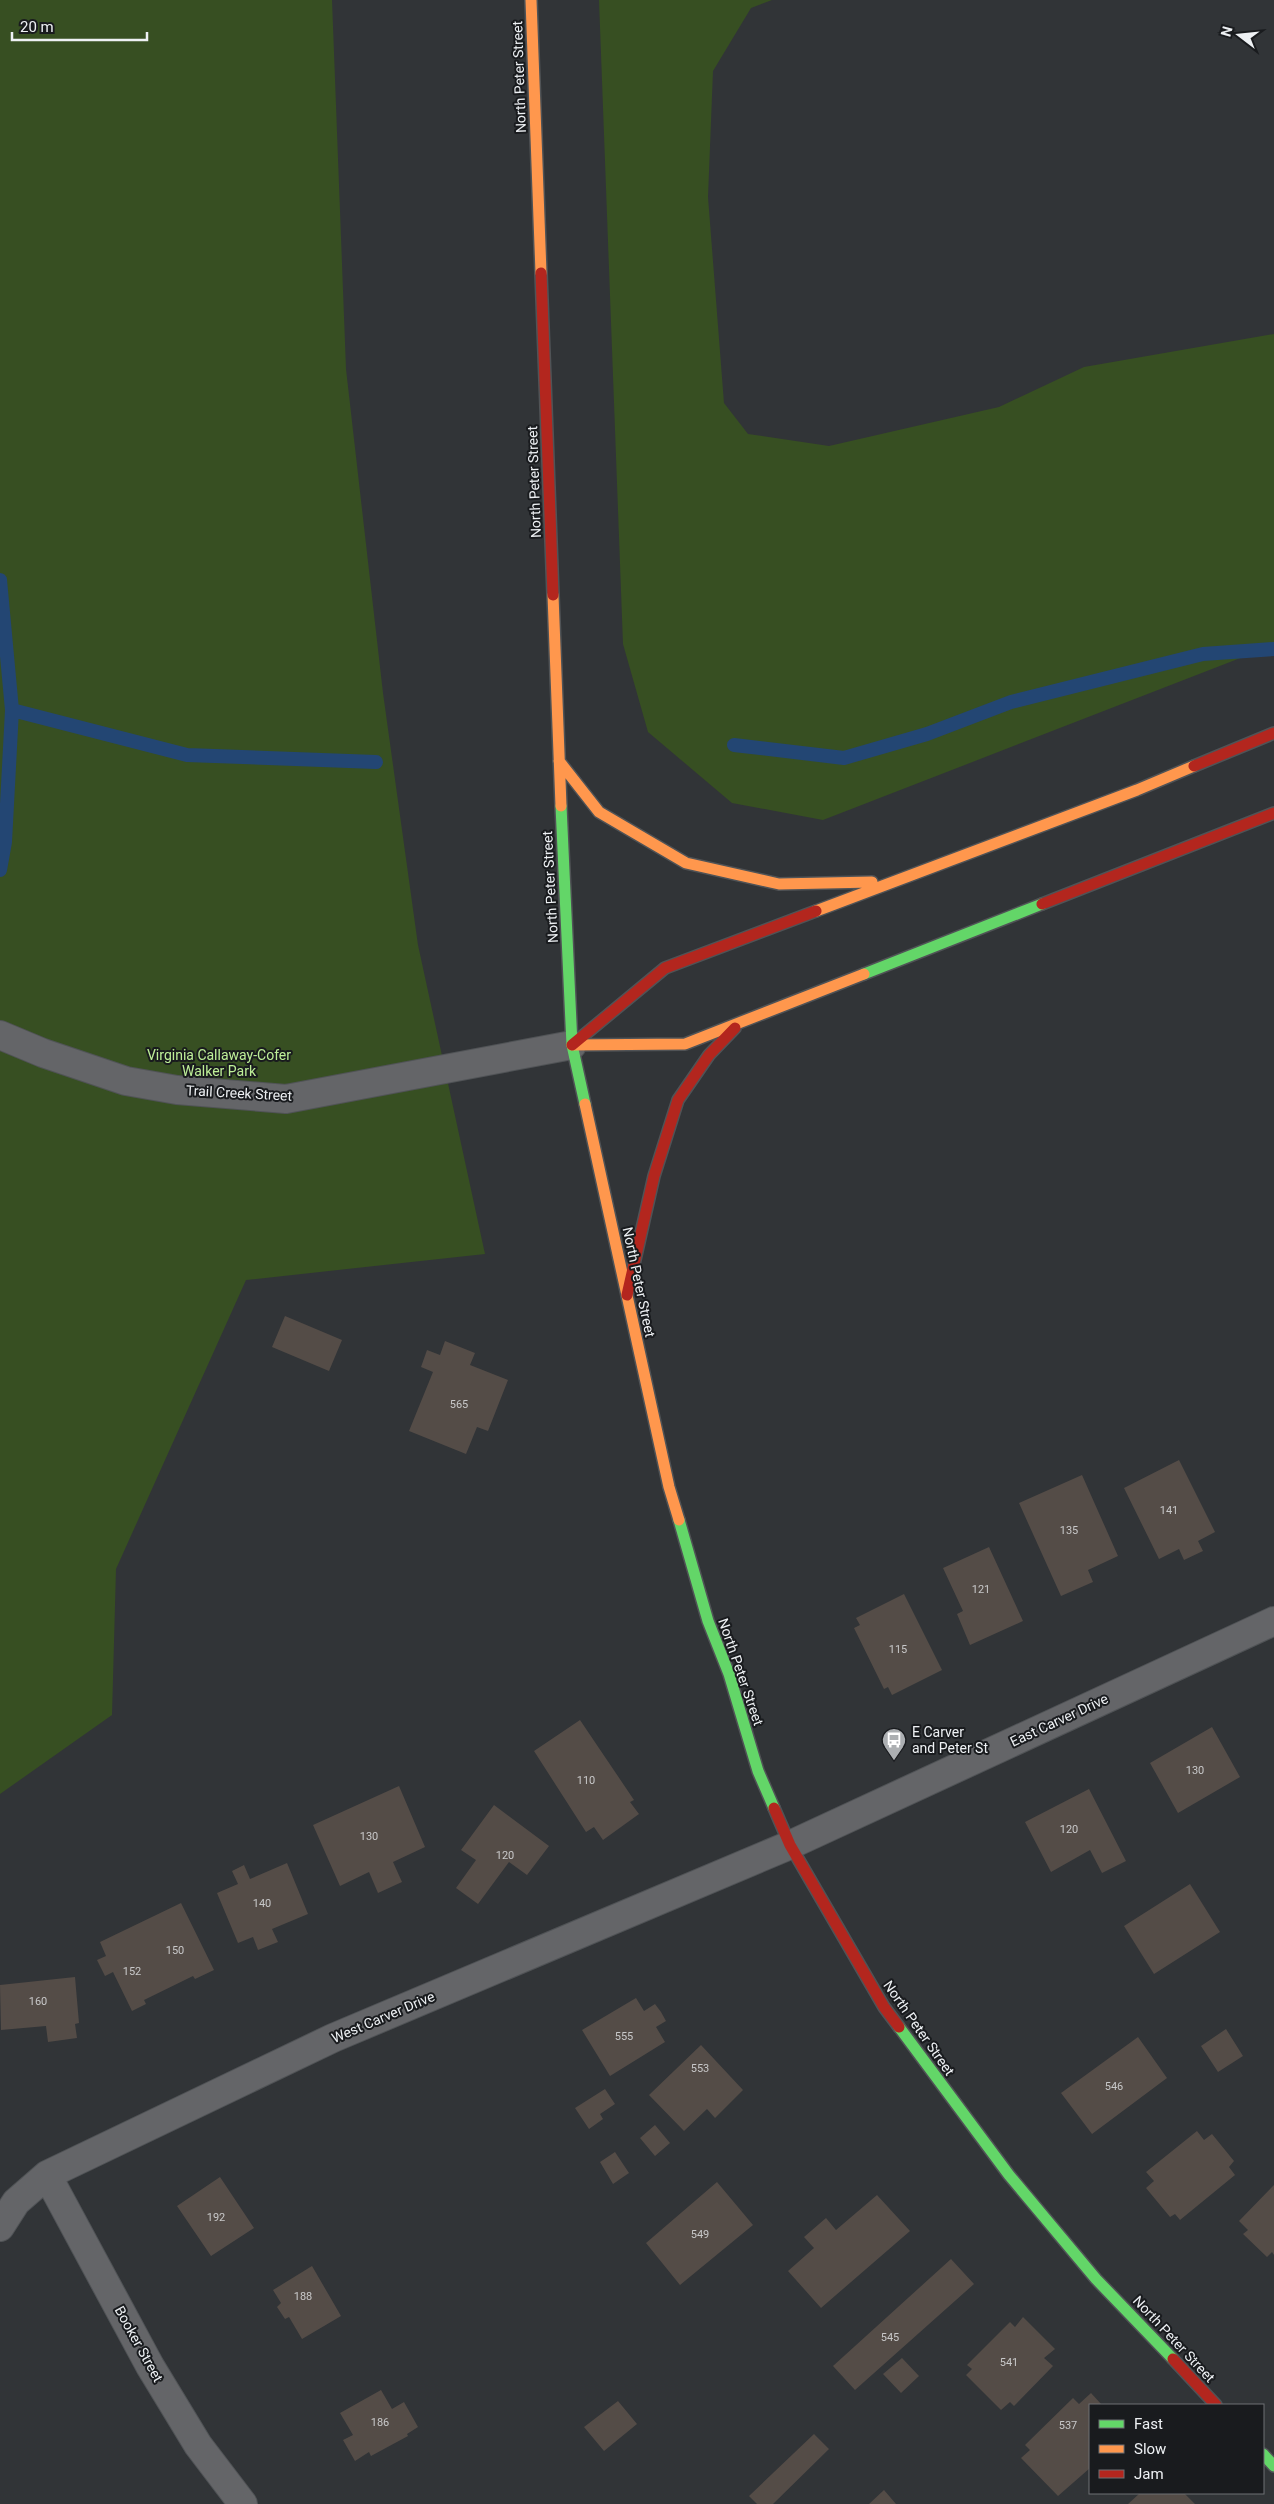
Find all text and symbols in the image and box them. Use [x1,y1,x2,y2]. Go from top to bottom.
scale bar [12,10,148,42]
north arrow [1214,10,1264,60]
text: 20 m [20,18,54,36]
street label: North Peter Street [509,20,529,133]
text: N [1217,24,1236,38]
street label: North Peter Street [524,425,544,538]
street label: North Peter Street [539,830,561,943]
park label: Virginia Callaway-Cofer Walker Park [147,1047,291,1079]
street label: Trail Creek Street [186,1082,293,1104]
street label: North Peter Street [620,1225,659,1339]
house number: 565 [450,1398,468,1411]
house number: 141 [1160,1504,1178,1517]
house number: 135 [1060,1524,1078,1537]
house number: 121 [972,1583,990,1596]
street label: North Peter Street [715,1616,767,1728]
house number: 115 [889,1643,907,1656]
street label: East Carver Drive [1007,1690,1111,1750]
place label: E Carver and Peter St [912,1724,988,1756]
bus stop icon: E Carver and Peter St [881,1727,907,1761]
house number: 130 [1186,1764,1204,1777]
house number: 110 [577,1774,595,1787]
house number: 120 [1060,1823,1078,1836]
house number: 130 [360,1830,378,1843]
house number: 120 [496,1849,514,1862]
house number: 140 [253,1897,271,1910]
house number: 150 [166,1944,184,1957]
house number: 152 [123,1965,141,1978]
street label: North Peter Street [880,1977,958,2079]
street label: West Carver Drive [329,1988,437,2046]
house number: 160 [29,1995,47,2008]
house number: 555 [615,2030,633,2043]
house number: 553 [691,2062,709,2075]
house number: 546 [1105,2080,1123,2093]
house number: 192 [207,2211,225,2224]
house number: 549 [691,2228,709,2241]
house number: 188 [294,2290,312,2303]
street label: North Peter Street [1130,2293,1218,2386]
street label: Booker Street [112,2303,167,2385]
house number: 545 [881,2331,899,2344]
house number: 541 [1000,2356,1018,2369]
legend [1089,2404,1264,2494]
text: Fast [1134,2415,1163,2433]
house number: 186 [371,2416,389,2429]
house number: 537 [1059,2419,1077,2432]
text: Slow [1134,2440,1166,2458]
text: Jam [1134,2465,1164,2483]

